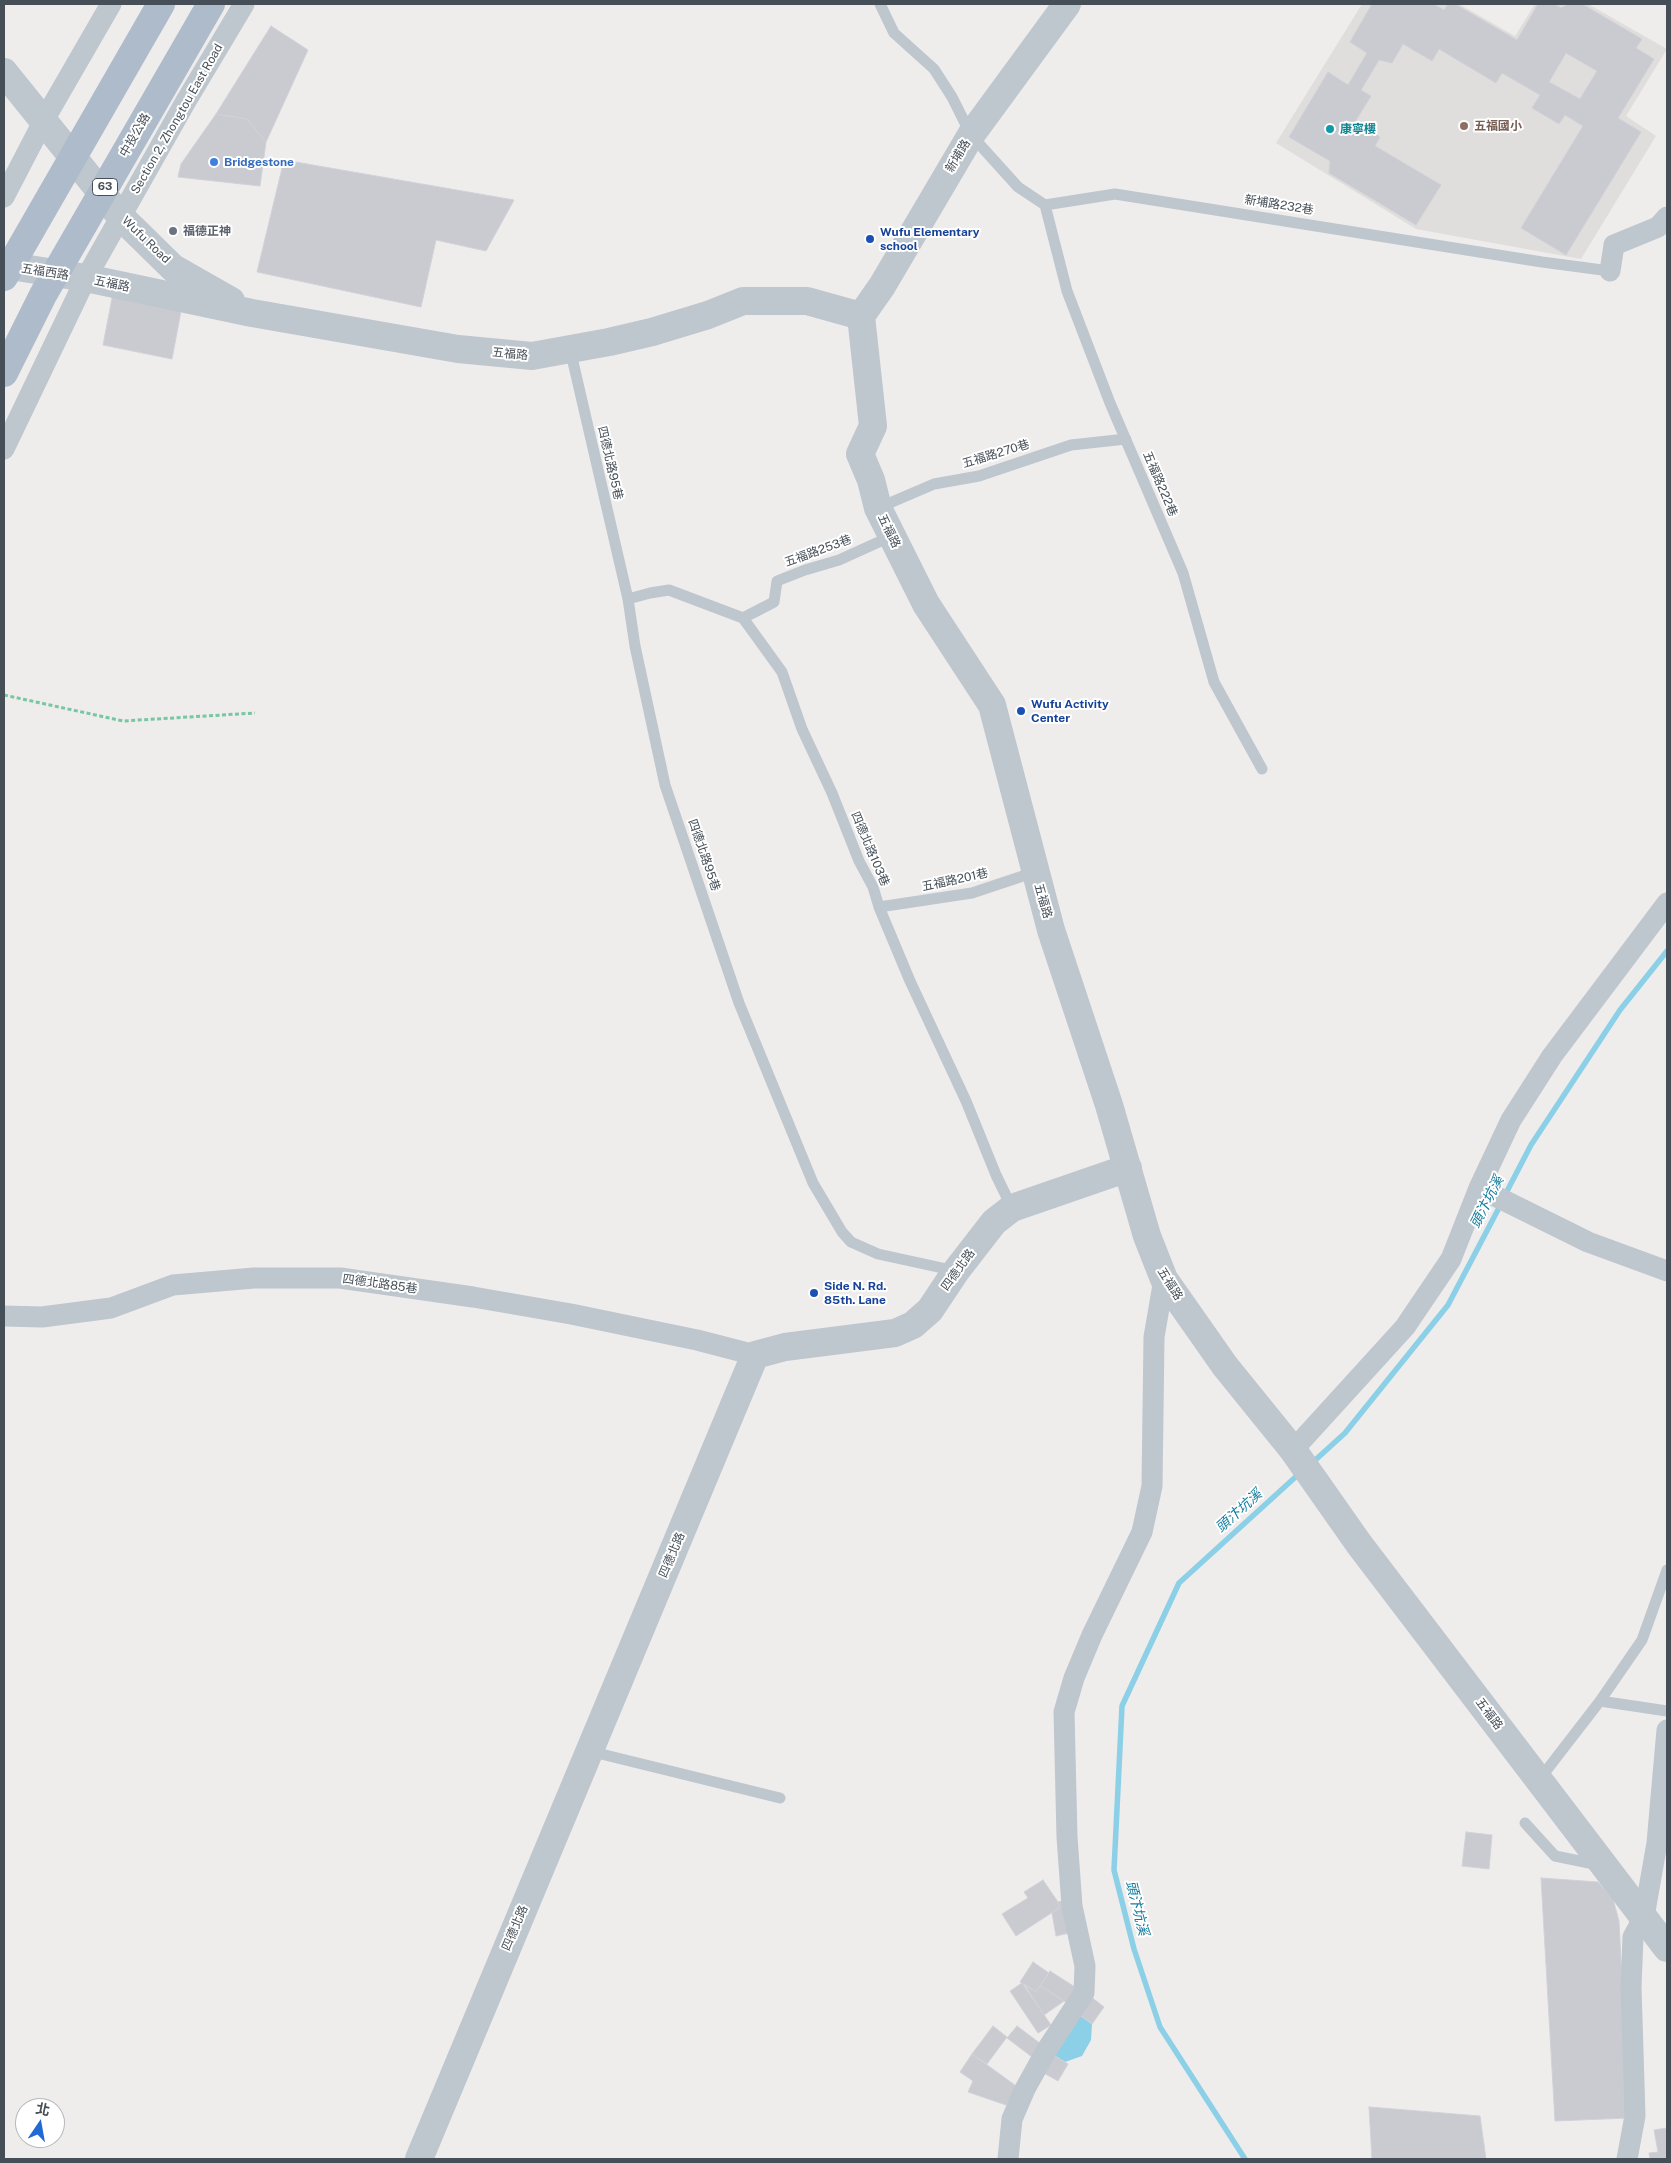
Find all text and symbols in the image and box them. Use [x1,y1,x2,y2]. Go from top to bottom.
street label: Section 2, Zhongtou East Road [128,41,226,197]
street label: 中投公路 [117,111,153,159]
place label: 五福國小 [1474,119,1522,133]
marker: 五福國小 [1458,120,1470,132]
place label: 康寧樓 [1340,122,1376,136]
marker: 康寧樓 [1324,123,1336,135]
street label: 新埔路 [943,137,973,175]
place label: Bridgestone [224,155,294,169]
marker: Bridgestone [208,156,220,168]
road number: 63 [92,178,118,196]
street label: 新埔路232巷 [1243,192,1315,218]
street label: Wufu Road [119,213,173,267]
place label: 福德正神 [183,224,231,238]
marker: 福德正神 [167,225,179,237]
place label: Wufu Elementary school [880,225,980,253]
marker: Wufu Elementary school [864,233,876,245]
street label: 五福西路 [20,261,70,283]
street label: 五福路 [93,273,131,295]
street label: 五福路 [491,345,529,363]
street label: 四德北路95巷 [595,425,625,501]
street label: 五福路270巷 [961,437,1031,471]
street label: 五福路222巷 [1140,449,1180,519]
street label: 五福路 [875,512,903,550]
street label: 五福路253巷 [782,532,854,570]
place label: Wufu Activity Center [1031,697,1109,725]
marker: Wufu Activity Center [1015,705,1027,717]
street label: 四德北路103巷 [848,810,892,888]
street label: 四德北路95巷 [685,817,723,893]
street label: 五福路201巷 [921,866,989,894]
street label: 五福路 [1031,882,1055,920]
water label: 頭汴坑溪 [1467,1173,1507,1231]
street label: 四德北路 [938,1246,978,1294]
street label: 五福路 [1154,1265,1186,1303]
street label: 四德北路85巷 [342,1272,418,1296]
place label: Side N. Rd. 85th. Lane [824,1279,886,1307]
marker: Side N. Rd. 85th. Lane [808,1287,820,1299]
water label: 頭汴坑溪 [1213,1486,1265,1536]
street label: 四德北路 [656,1530,688,1580]
street label: 五福路 [1472,1695,1506,1733]
water label: 頭汴坑溪 [1122,1879,1152,1937]
street label: 四德北路 [499,1903,531,1953]
north arrow [15,2098,65,2148]
text: 北 [34,2100,51,2119]

